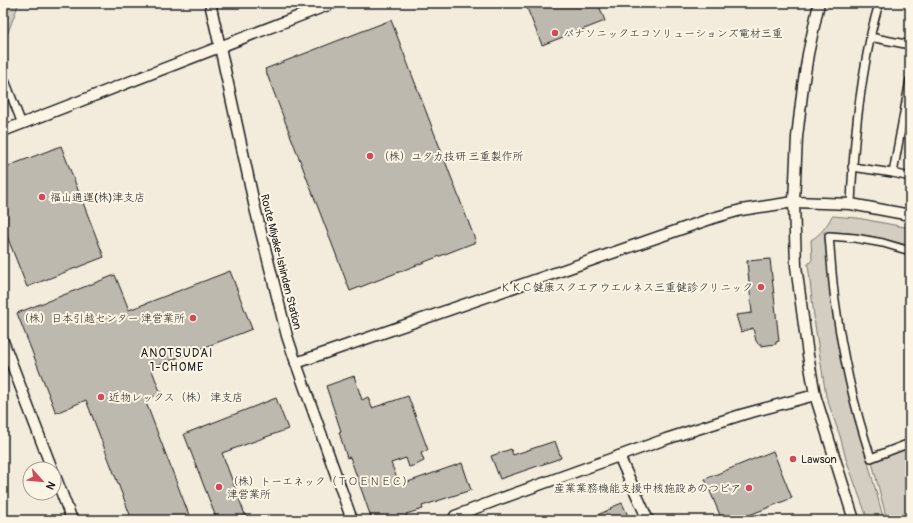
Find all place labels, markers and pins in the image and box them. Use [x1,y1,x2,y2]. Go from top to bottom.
place label: パナソニックエコソリューションズ電材三重 [563,27,783,40]
marker: パナソニックエコソリューションズ電材三重 [550,28,560,38]
place label: （株）ユタカ技研 三重製作所 [378,150,523,163]
marker: （株）ユタカ技研 三重製作所 [365,151,375,161]
place label: 福山通運(株)津支店 [50,191,145,204]
marker: 福山通運(株)津支店 [37,192,47,202]
place label: ＫＫＣ健康スクエアウエルネス三重健診クリニック [500,281,753,294]
marker: ＫＫＣ健康スクエアウエルネス三重健診クリニック [756,282,766,292]
place label: （株）日本引越センター 津営業所 [18,312,185,325]
marker: （株）日本引越センター 津営業所 [188,313,198,323]
place label: 近物レックス（株） 津支店 [109,391,243,404]
marker: 近物レックス（株） 津支店 [96,392,106,402]
place label: Lawson [801,453,837,466]
marker: Lawson [788,454,798,464]
place label: （株）トーエネック（ＴＯＥＮＥＣ） 津営業所 [227,475,414,501]
marker: （株）トーエネック（ＴＯＥＮＥＣ） 津営業所 [214,482,224,492]
place label: 産業業務機能支援中核施設あのつピア [554,482,741,495]
marker: 産業業務機能支援中核施設あのつピア [744,483,754,493]

